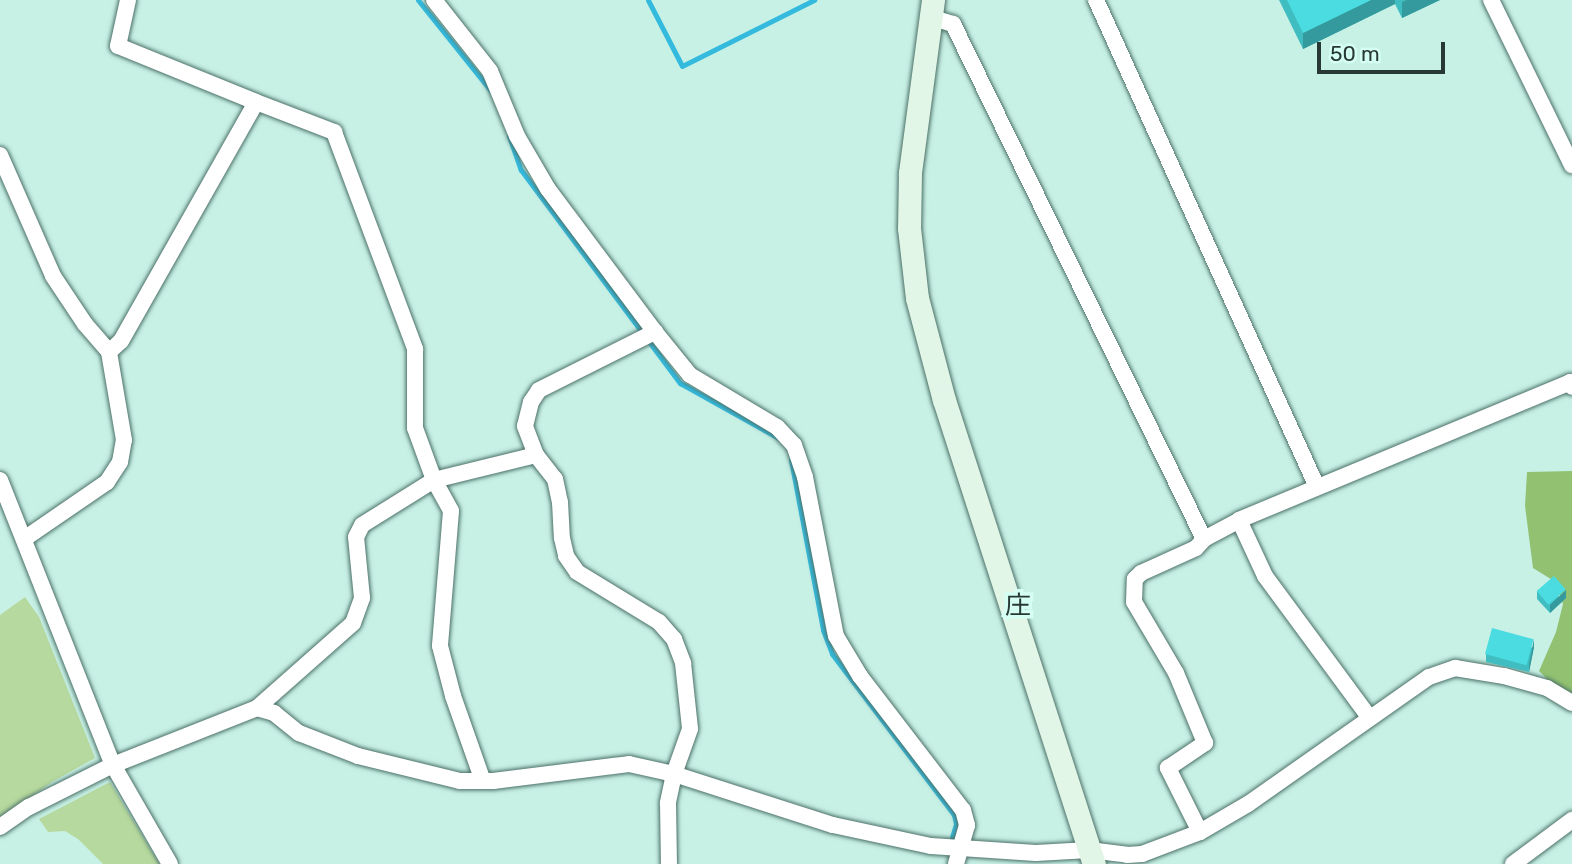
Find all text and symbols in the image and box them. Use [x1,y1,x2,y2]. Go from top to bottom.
scale bar [1320,28,1448,72]
text: 50 m [1330,41,1380,66]
district label: 庄 [1005,590,1031,622]

